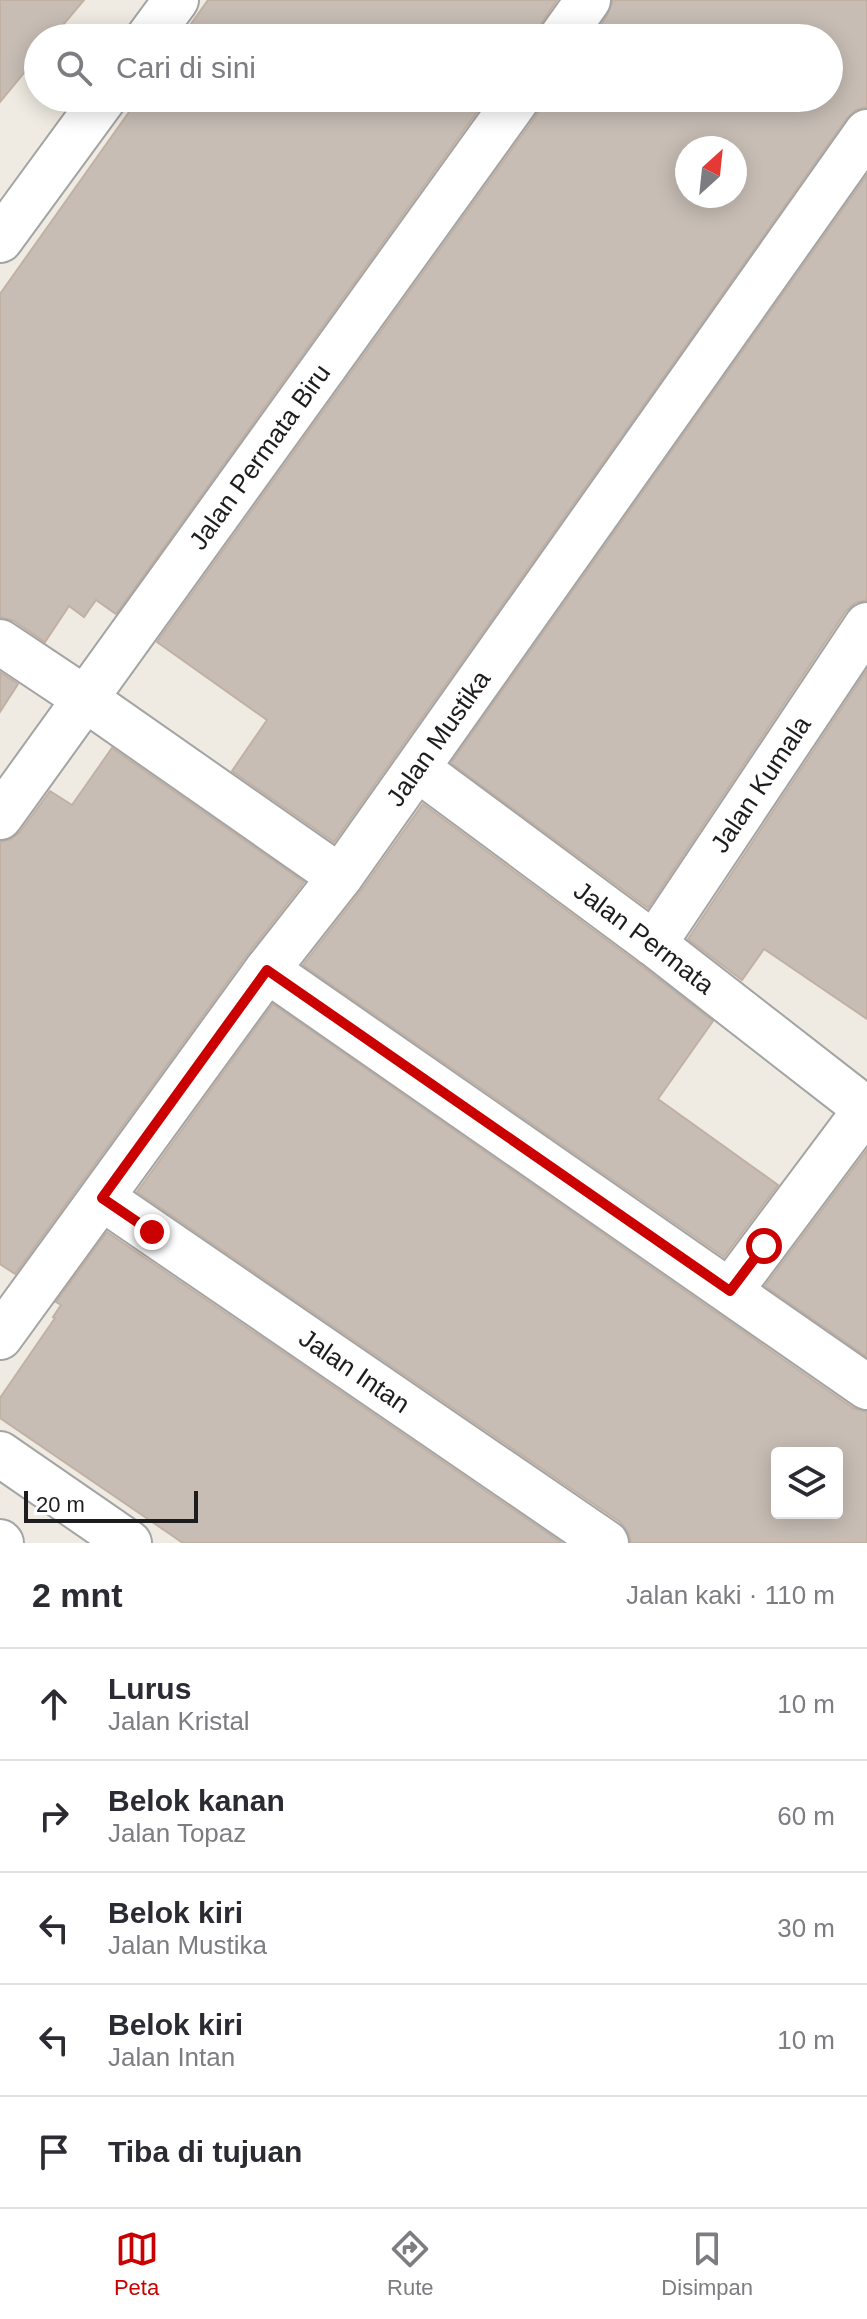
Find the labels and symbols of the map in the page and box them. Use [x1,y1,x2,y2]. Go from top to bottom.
north arrow [675,136,747,208]
street label: Jalan Permata Biru [183,358,336,555]
street label: Jalan Mustika [380,664,497,812]
street label: Jalan Kumala [704,710,817,858]
street label: Jalan Permata [568,875,721,1000]
route end [134,1214,170,1250]
route start [746,1228,782,1264]
street label: Jalan Intan [294,1323,416,1419]
scale bar [24,1487,198,1523]

